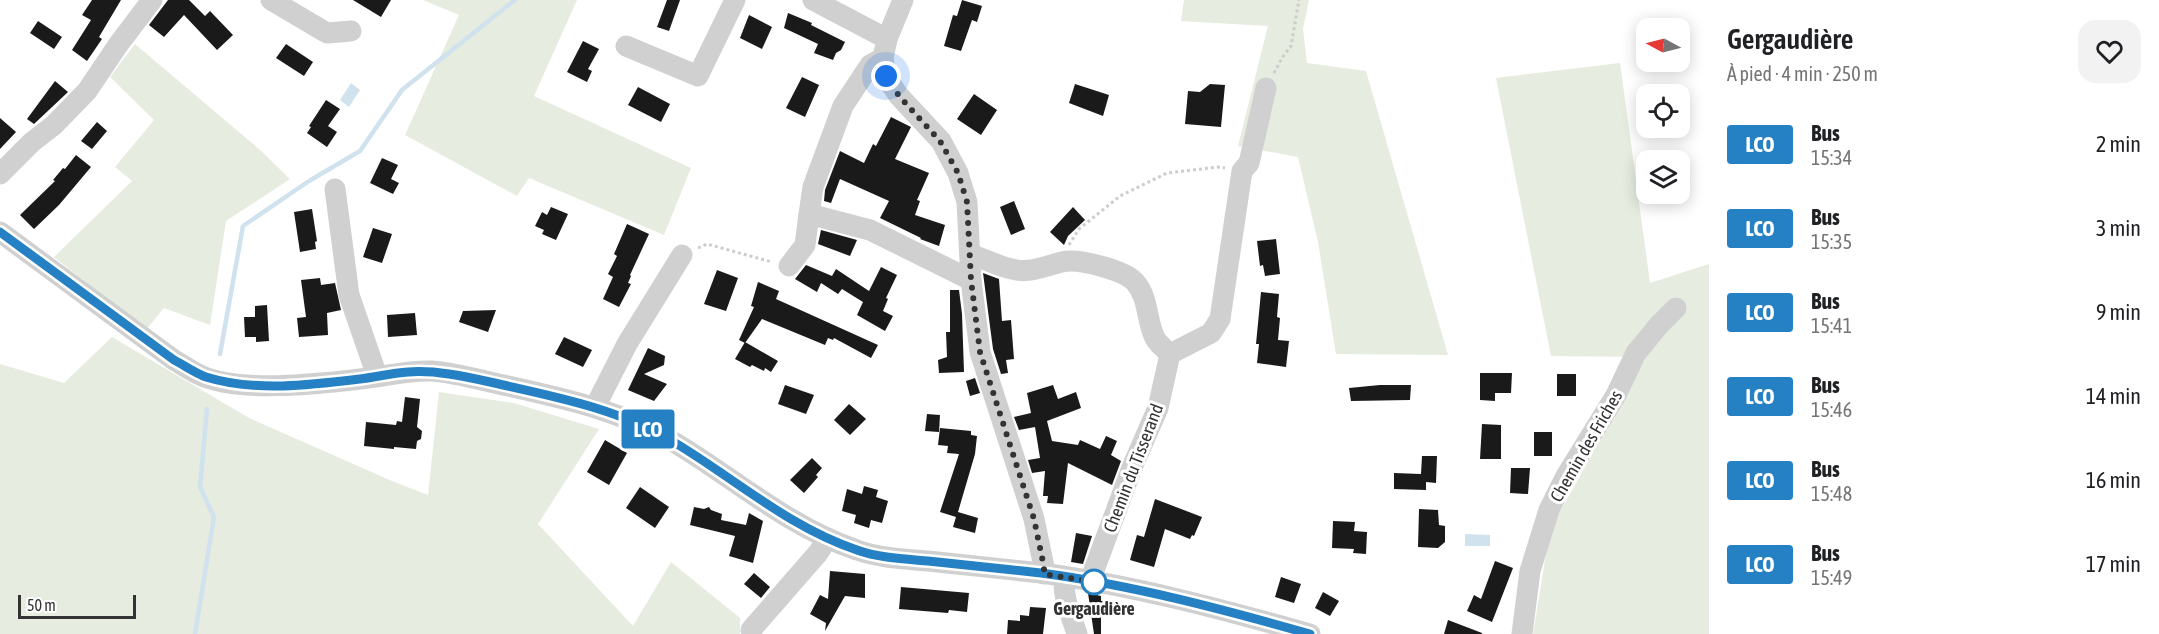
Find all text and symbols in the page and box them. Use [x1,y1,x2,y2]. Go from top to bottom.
north arrow [1636,18,1690,72]
map controls [1636,18,1690,204]
button: heart [2078,20,2141,83]
text: Gergaudière [1727,23,1853,55]
your location [871,61,901,91]
text: À pied · 4 min · 250 m [1727,62,1878,85]
button: locate [1636,84,1690,138]
text: Bus [1811,120,1840,146]
text: 2 min [2096,131,2141,157]
text: LCO [1745,132,1775,156]
text: 15:34 [1811,146,1852,169]
button: layers [1636,150,1690,204]
text: Bus [1811,204,1840,230]
text: 3 min [2096,215,2141,241]
text: LCO [1745,216,1775,240]
text: 15:35 [1811,230,1852,253]
text: Bus [1811,288,1840,314]
text: 9 min [2096,299,2141,325]
text: LCO [1745,300,1775,324]
text: 15:41 [1811,314,1852,337]
text: Bus [1811,372,1840,398]
text: 14 min [2086,383,2141,409]
text: LCO [1745,384,1775,408]
street label: Chemin des Friches [1546,387,1626,505]
text: 15:46 [1811,398,1852,421]
street label: Chemin du Tisserand [1099,401,1167,535]
line badge: LCO [614,410,682,448]
text: LCO [633,417,663,441]
text: Bus [1811,456,1840,482]
text: 16 min [2086,467,2141,493]
text: LCO [1745,468,1775,492]
text: 15:48 [1811,482,1852,505]
text: Bus [1811,540,1840,566]
text: 17 min [2086,551,2141,577]
text: LCO [1745,552,1775,576]
text: 15:49 [1811,566,1852,589]
marker: Gergaudière [1081,569,1107,595]
scale bar [18,592,136,620]
text: 50 m [27,596,56,614]
place label: Gergaudière [1053,598,1135,619]

